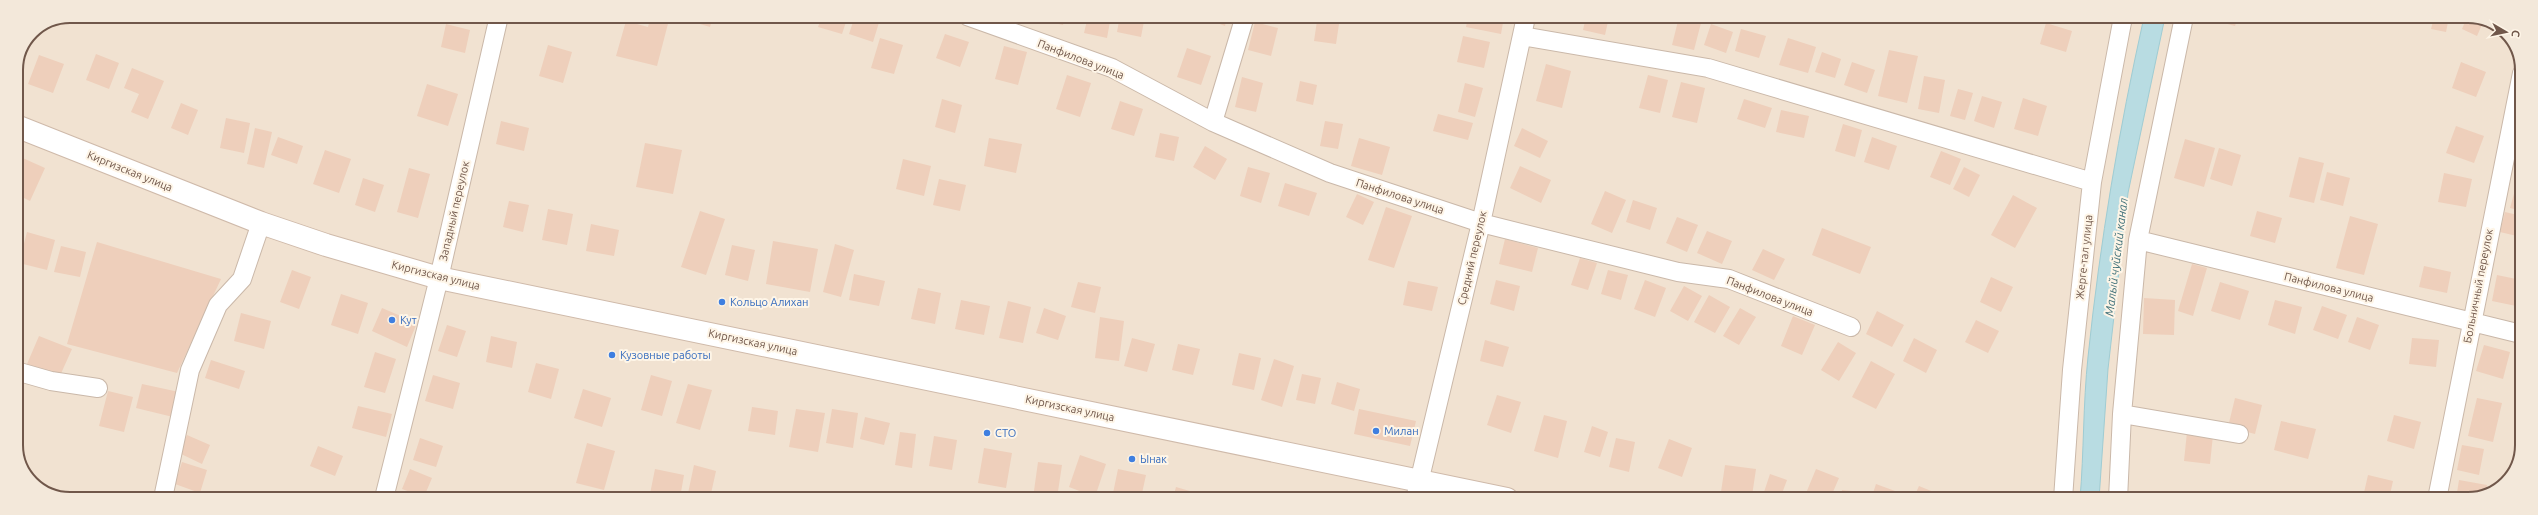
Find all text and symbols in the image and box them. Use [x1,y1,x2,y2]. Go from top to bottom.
north arrow [2486,12,2526,52]
text: С [2509,29,2522,38]
street label: Панфилова улица [1036,37,1126,81]
street label: Киргизская улица [86,148,174,194]
street label: Западный переулок [437,159,471,262]
street label: Панфилова улица [1355,176,1445,216]
water label: Малый чуйский канал [2102,197,2130,317]
street label: Средний переулок [1455,209,1489,306]
street label: Жерге-тал улица [2074,214,2094,300]
street label: Больничный переулок [2461,227,2495,344]
street label: Киргизская улица [390,258,482,292]
street label: Панфилова улица [2283,270,2375,304]
street label: Панфилова улица [1725,274,1815,318]
place label: Кольцо Алихан [730,296,808,308]
marker: Кольцо Алихан [717,297,727,307]
place label: Кут [400,314,417,326]
marker: Кут [387,315,397,325]
street label: Киргизская улица [707,327,799,357]
place label: Кузовные работы [620,349,711,361]
marker: Кузовные работы [607,350,617,360]
street label: Киргизская улица [1024,393,1116,423]
place label: Милан [1384,425,1419,437]
marker: Милан [1371,426,1381,436]
place label: СТО [995,427,1016,439]
marker: СТО [982,428,992,438]
place label: Ынак [1140,453,1167,465]
marker: Ынак [1127,454,1137,464]

